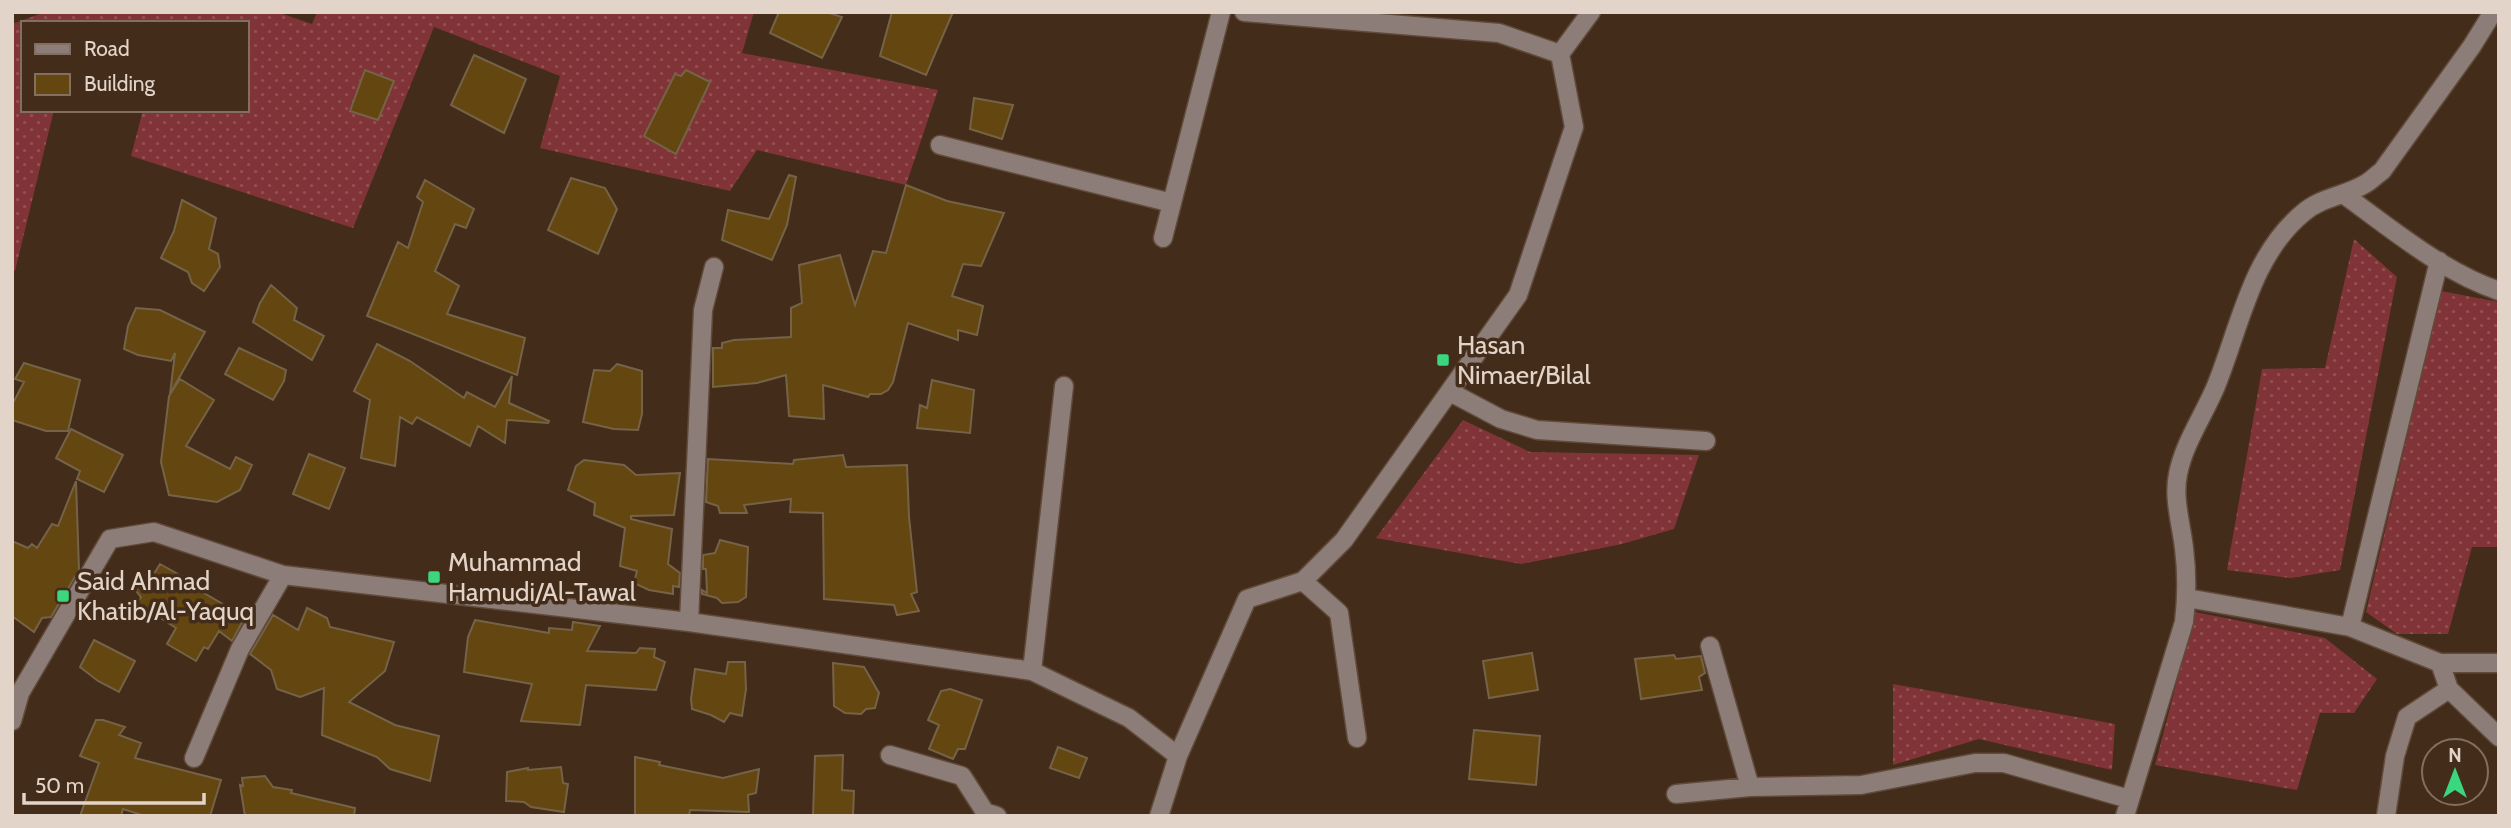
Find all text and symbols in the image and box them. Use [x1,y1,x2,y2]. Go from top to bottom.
legend [21,21,248,112]
text: Road [84,36,130,61]
text: Building [84,71,156,96]
place label: Hasan Nimaer/Bilal [1457,329,1591,391]
marker: Hasan Nimaer/Bilal [1435,352,1451,368]
place label: Muhammad Hamudi/Al-Tawal [448,546,636,608]
place label: Said Ahmad Khatib/Al-Yaquq [77,565,254,627]
marker: Muhammad Hamudi/Al-Tawal [426,569,442,585]
marker: Said Ahmad Khatib/Al-Yaquq [55,588,71,604]
north arrow [2420,737,2490,807]
text: N [2448,744,2462,767]
scale bar [24,762,205,806]
text: 50 m [35,773,84,798]

